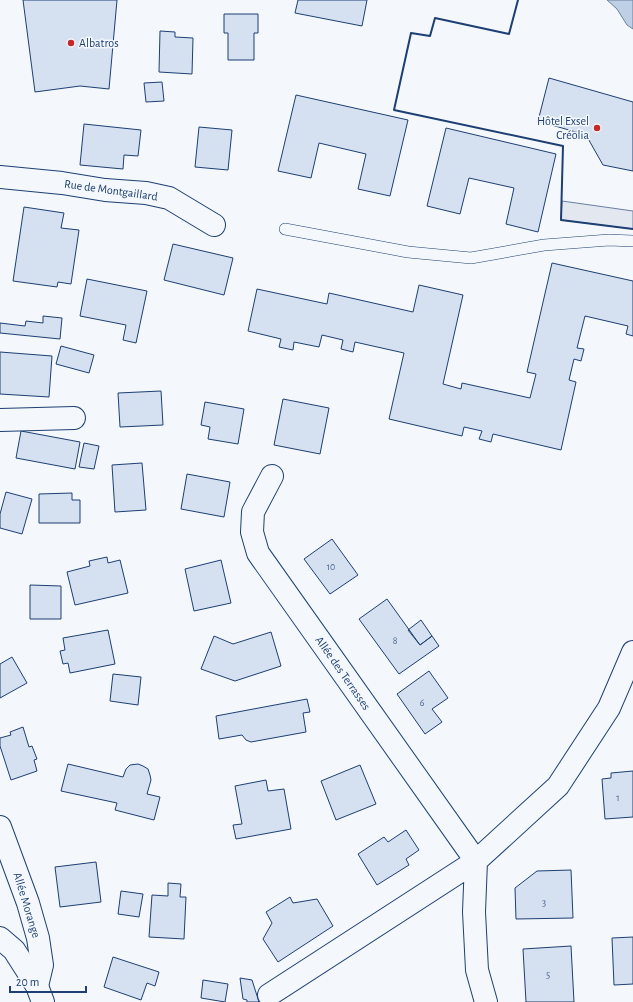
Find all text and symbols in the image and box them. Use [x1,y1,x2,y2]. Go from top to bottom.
place label: Albatros [79,37,119,49]
marker: Albatros [66,38,76,48]
place label: Hôtel Exsel Créolia [537,115,589,141]
marker: Hôtel Exsel Créolia [592,123,602,133]
street label: Rue de Montgaillard [64,178,158,202]
house number: 10 [327,562,335,572]
street label: Allée des Terrasses [313,634,373,712]
house number: 8 [393,636,398,646]
house number: 6 [420,698,425,708]
house number: 1 [616,793,620,803]
street label: Allée Morange [11,871,43,939]
house number: 3 [542,898,546,908]
scale bar [10,968,86,994]
house number: 5 [546,970,550,980]
text: 20 m [16,976,39,988]

